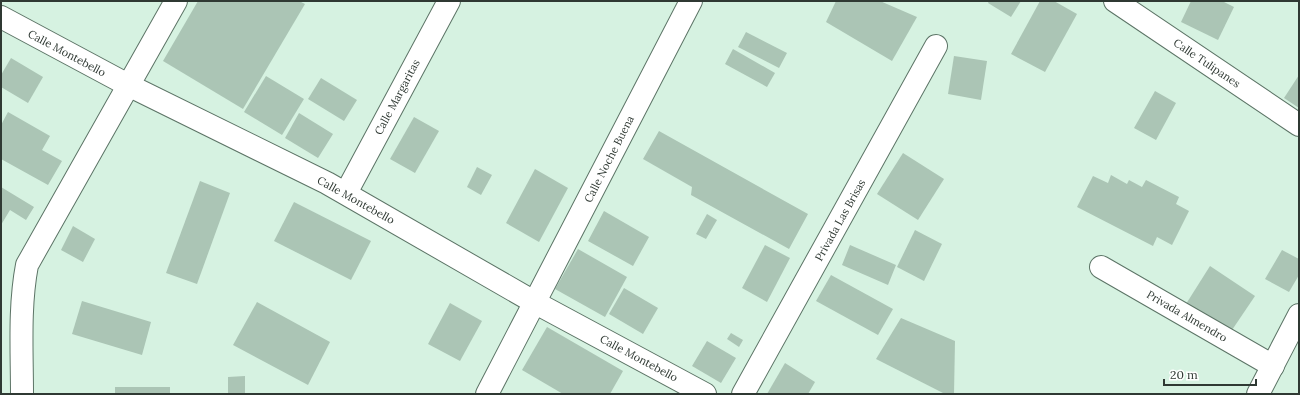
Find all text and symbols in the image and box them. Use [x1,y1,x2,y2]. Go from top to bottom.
street label: Calle Montebello [26,27,108,79]
street label: Calle Tulipanes [1171,35,1243,91]
street label: Calle Margaritas [371,57,423,137]
street label: Calle Noche Buena [581,113,637,205]
street label: Calle Montebello [315,173,397,227]
street label: Privada Las Brisas [812,177,868,263]
street label: Privada Almendro [1144,287,1230,345]
street label: Calle Montebello [598,332,680,384]
scale bar [1164,361,1256,387]
text: 20 m [1170,367,1198,382]

